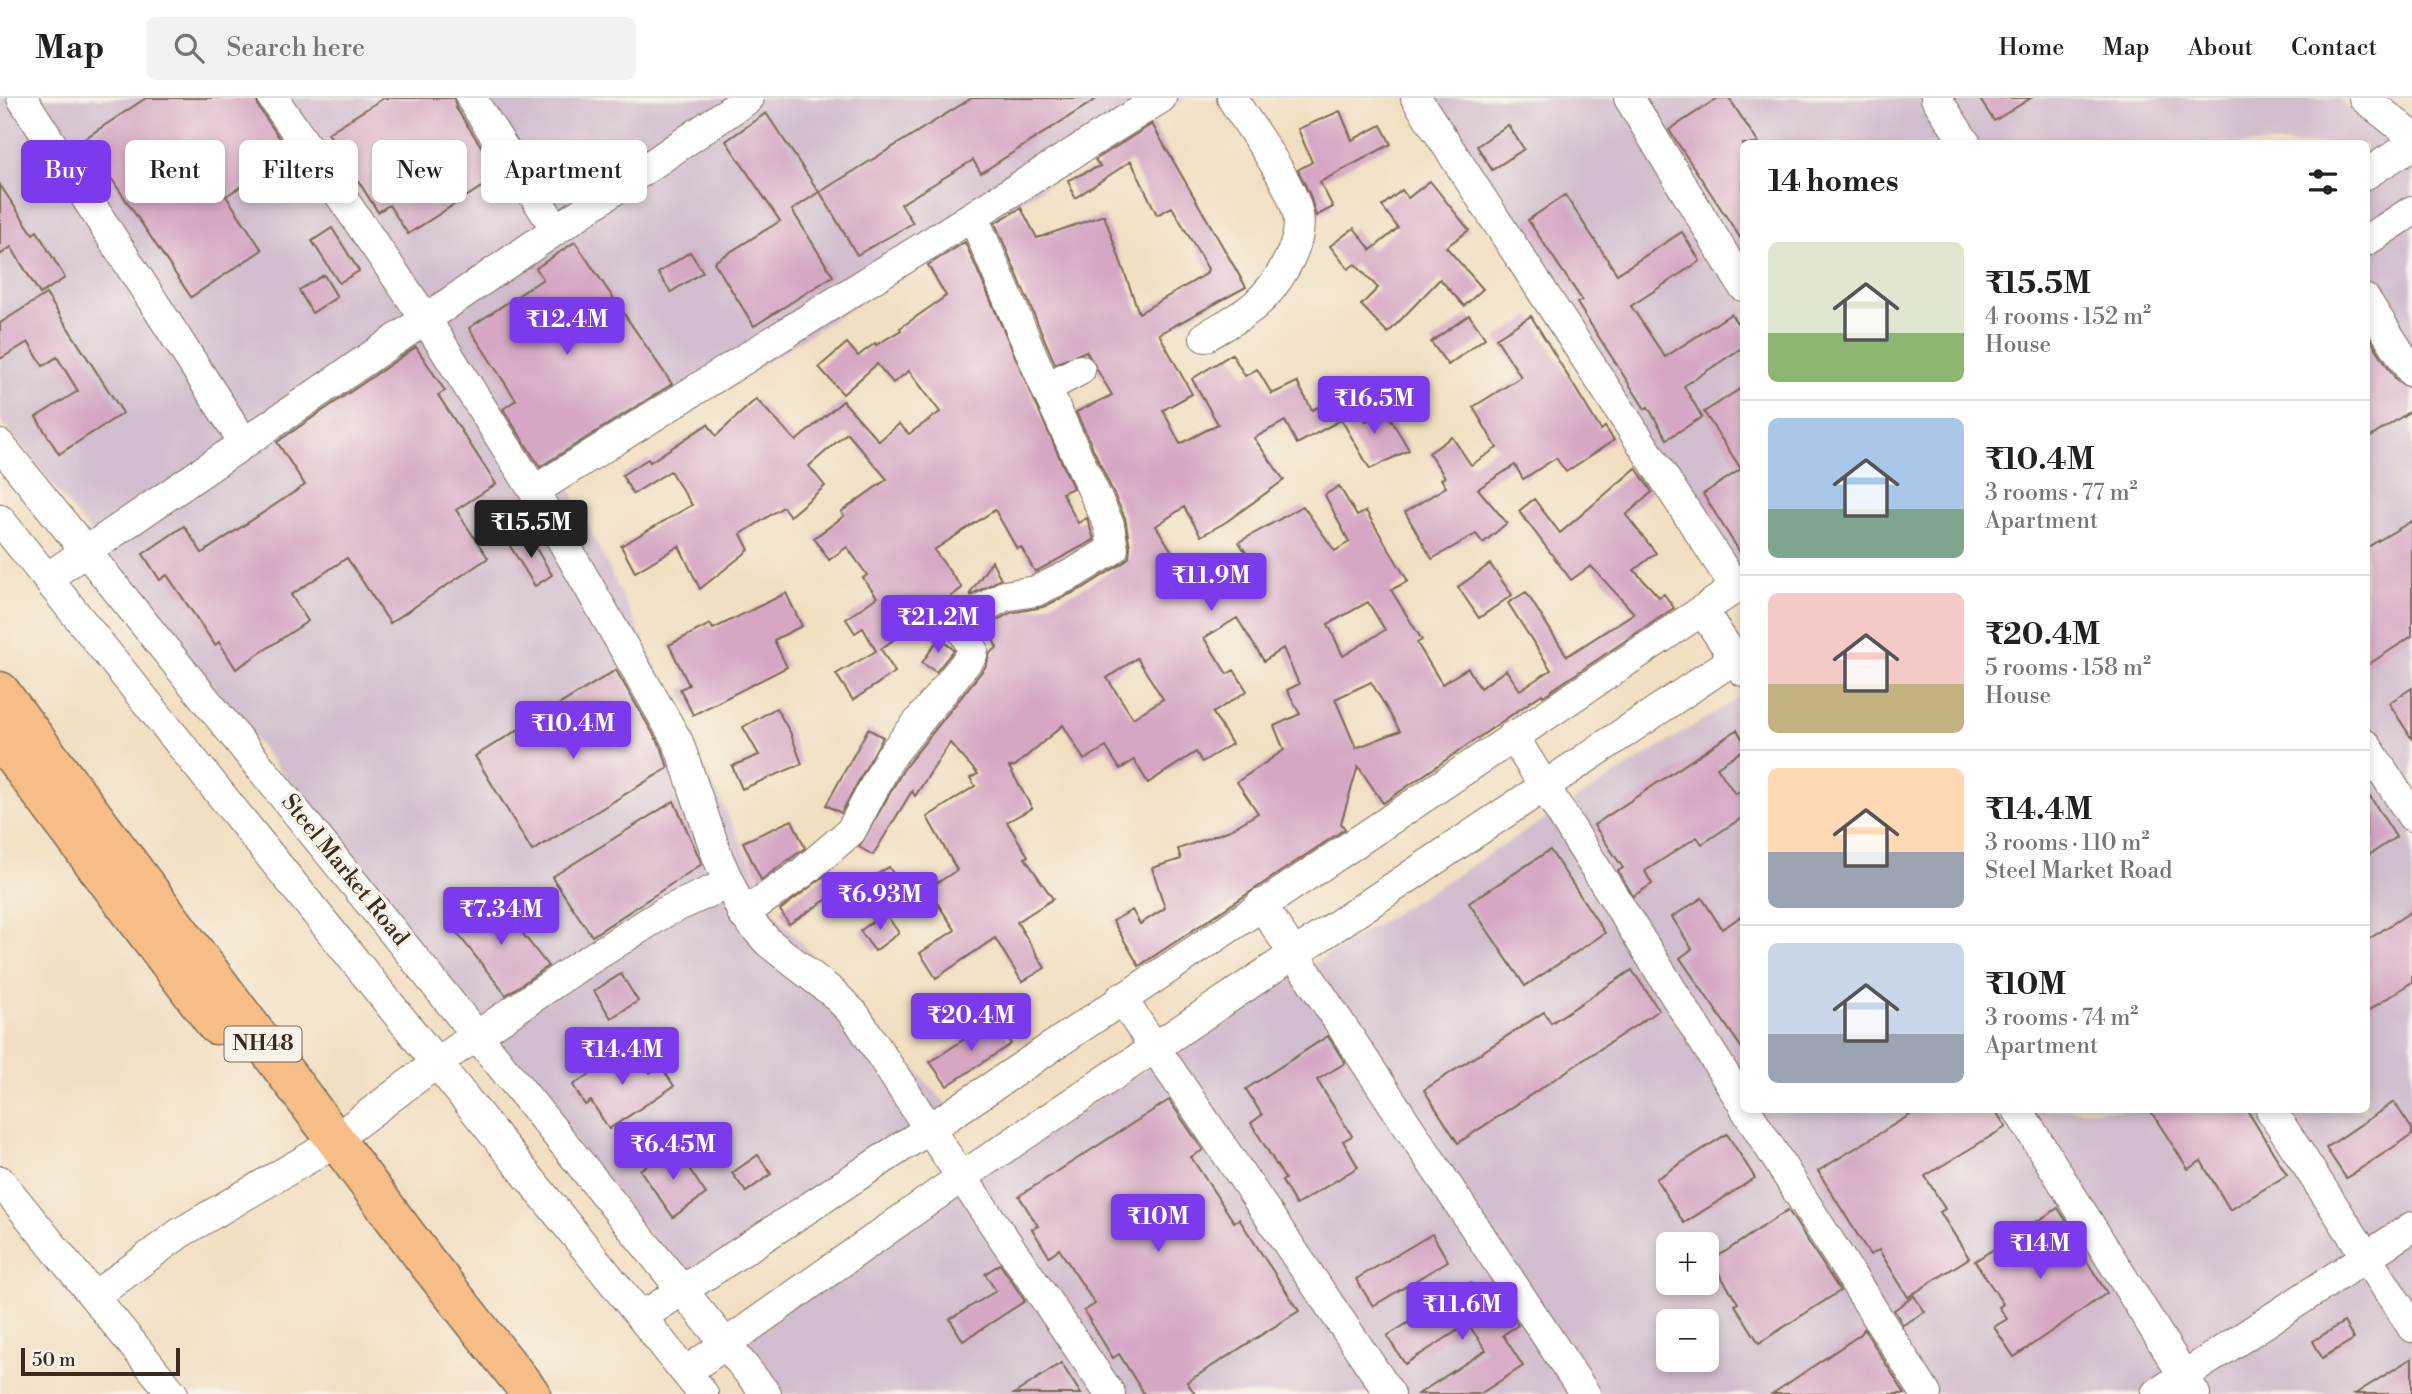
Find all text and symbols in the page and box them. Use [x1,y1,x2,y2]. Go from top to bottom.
search box [146,17,636,80]
text: Map [35,28,104,69]
icon: search [170,29,208,67]
text: Search here [226,32,365,64]
text: Home [1999,33,2064,63]
text: Map [2102,33,2150,63]
text: About [2188,33,2253,63]
text: Contact [2291,33,2377,63]
chip: Buy [21,140,111,203]
chip: Rent [125,140,225,203]
chip: Filters [239,140,358,203]
chip: New [372,140,467,203]
chip: Apartment [481,140,647,203]
text: 14 homes [1768,163,1899,201]
icon: filters [2304,163,2342,201]
text: ₹15.5M [1985,265,2091,303]
icon: home [1824,270,1908,354]
pin: ₹12.4M [510,298,624,357]
text: 4 rooms · 152 m² [1985,303,2151,331]
text: ₹12.4M [526,306,608,334]
text: House [1985,331,2051,359]
pin: ₹16.5M [1317,376,1431,436]
text: ₹16.5M [1334,385,1414,413]
text: ₹10.4M [1985,441,2095,479]
icon: home [1824,446,1908,530]
text: 3 rooms · 77 m² [1985,479,2138,507]
pin: ₹15.5M [474,500,588,560]
text: Apartment [1985,507,2098,535]
text: ₹15.5M [490,509,572,537]
pin: ₹11.9M [1154,554,1268,613]
text: ₹11.9M [1171,562,1251,590]
pin: ₹21.2M [881,596,995,655]
text: ₹21.2M [897,604,979,632]
text: ₹20.4M [1985,616,2100,654]
icon: home [1824,621,1908,705]
text: 5 rooms · 158 m² [1985,654,2151,682]
text: House [1985,682,2051,710]
pin: ₹10.4M [516,702,630,761]
text: ₹10.4M [531,710,615,738]
street label: Steel Market Road [275,788,415,952]
text: ₹14.4M [1985,791,2092,829]
icon: home [1824,796,1908,880]
text: 3 rooms · 110 m² [1985,829,2149,857]
text: Steel Market Road [1985,857,2172,885]
pin: ₹6.93M [823,872,937,932]
text: ₹6.93M [838,881,922,909]
pin: ₹7.34M [444,888,558,947]
text: ₹7.34M [459,896,543,924]
text: ₹10M [1985,966,2066,1004]
icon: home [1824,971,1908,1055]
pin: ₹20.4M [914,993,1028,1053]
text: ₹20.4M [927,1002,1015,1030]
text: 3 rooms · 74 m² [1985,1004,2138,1032]
road number: NH48 [224,1026,302,1062]
pin: ₹14.4M [565,1028,679,1087]
text: Apartment [1985,1032,2098,1060]
text: ₹14.4M [581,1036,663,1064]
pin: ₹6.45M [616,1122,730,1182]
text: ₹6.45M [630,1131,716,1159]
pin: ₹10M [1117,1194,1199,1254]
text: ₹10M [1127,1203,1189,1231]
pin: ₹14M [1999,1222,2081,1281]
text: ₹14M [2010,1230,2070,1258]
map controls [1656,1232,1719,1372]
button: + [1656,1232,1719,1295]
pin: ₹11.6M [1405,1282,1519,1342]
text: ₹11.6M [1422,1291,1502,1319]
button: − [1656,1309,1719,1372]
scale bar [21,1345,180,1377]
text: 50 m [32,1348,76,1372]

